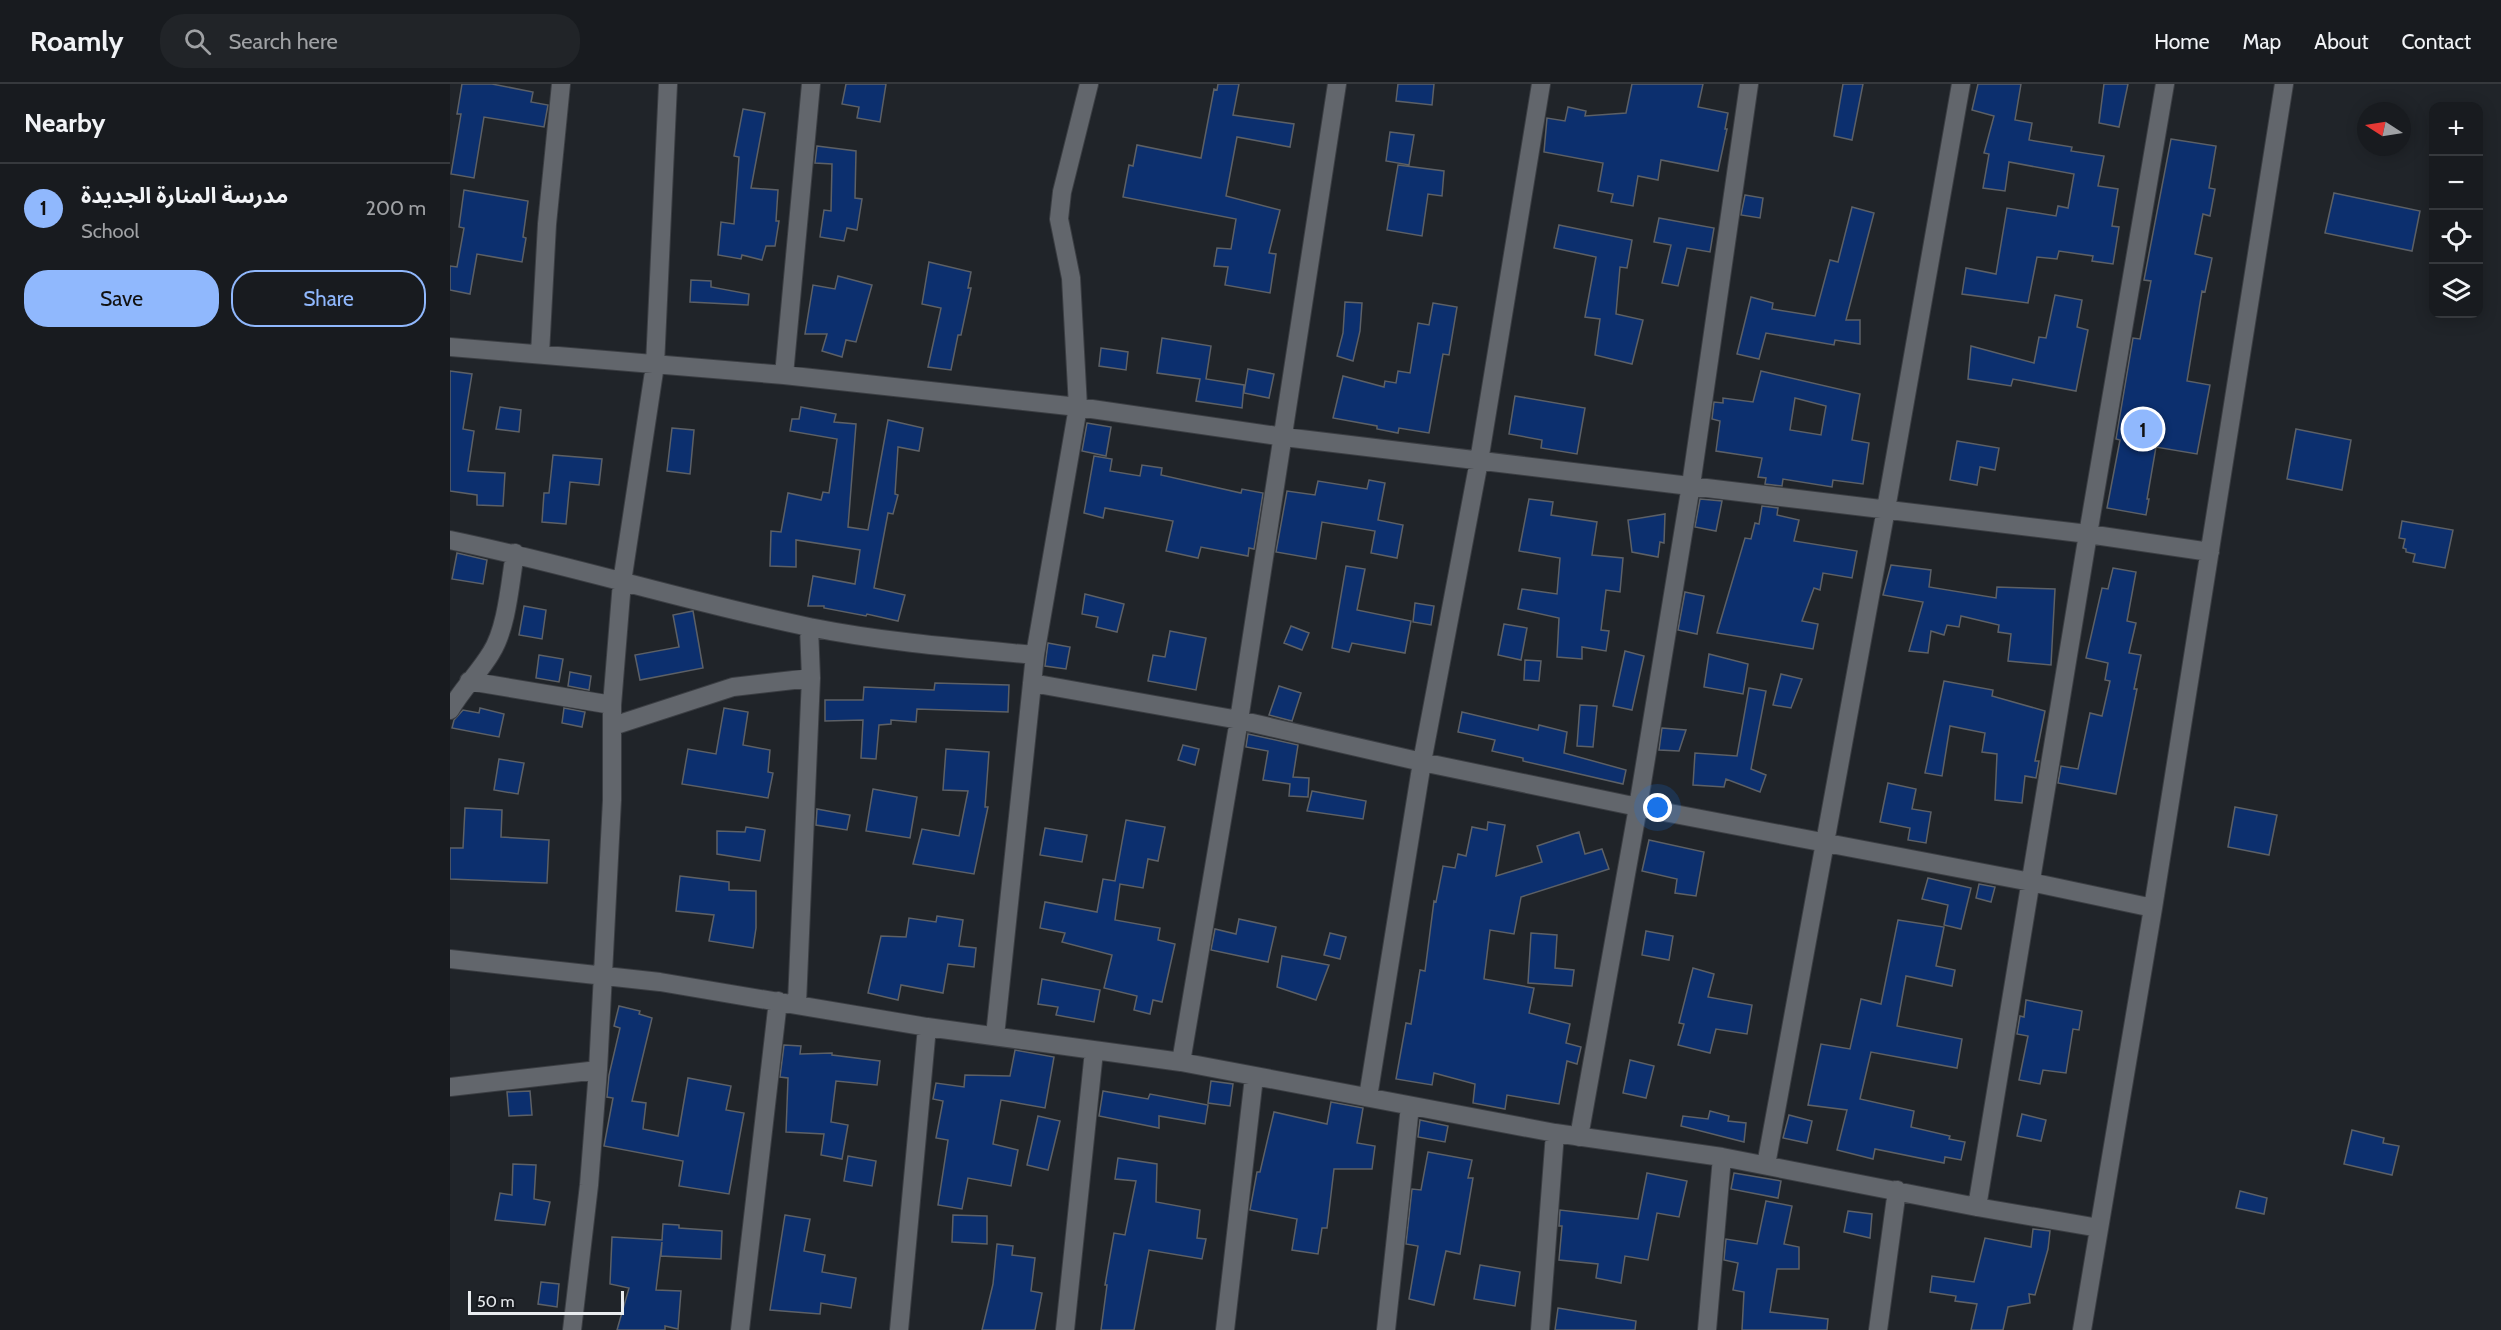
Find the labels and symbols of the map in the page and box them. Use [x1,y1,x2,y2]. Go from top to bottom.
north arrow [2357,102,2411,156]
pin: 1 [2124,406,2162,452]
your location [1643,793,1672,822]
scale bar [468,1288,624,1316]

